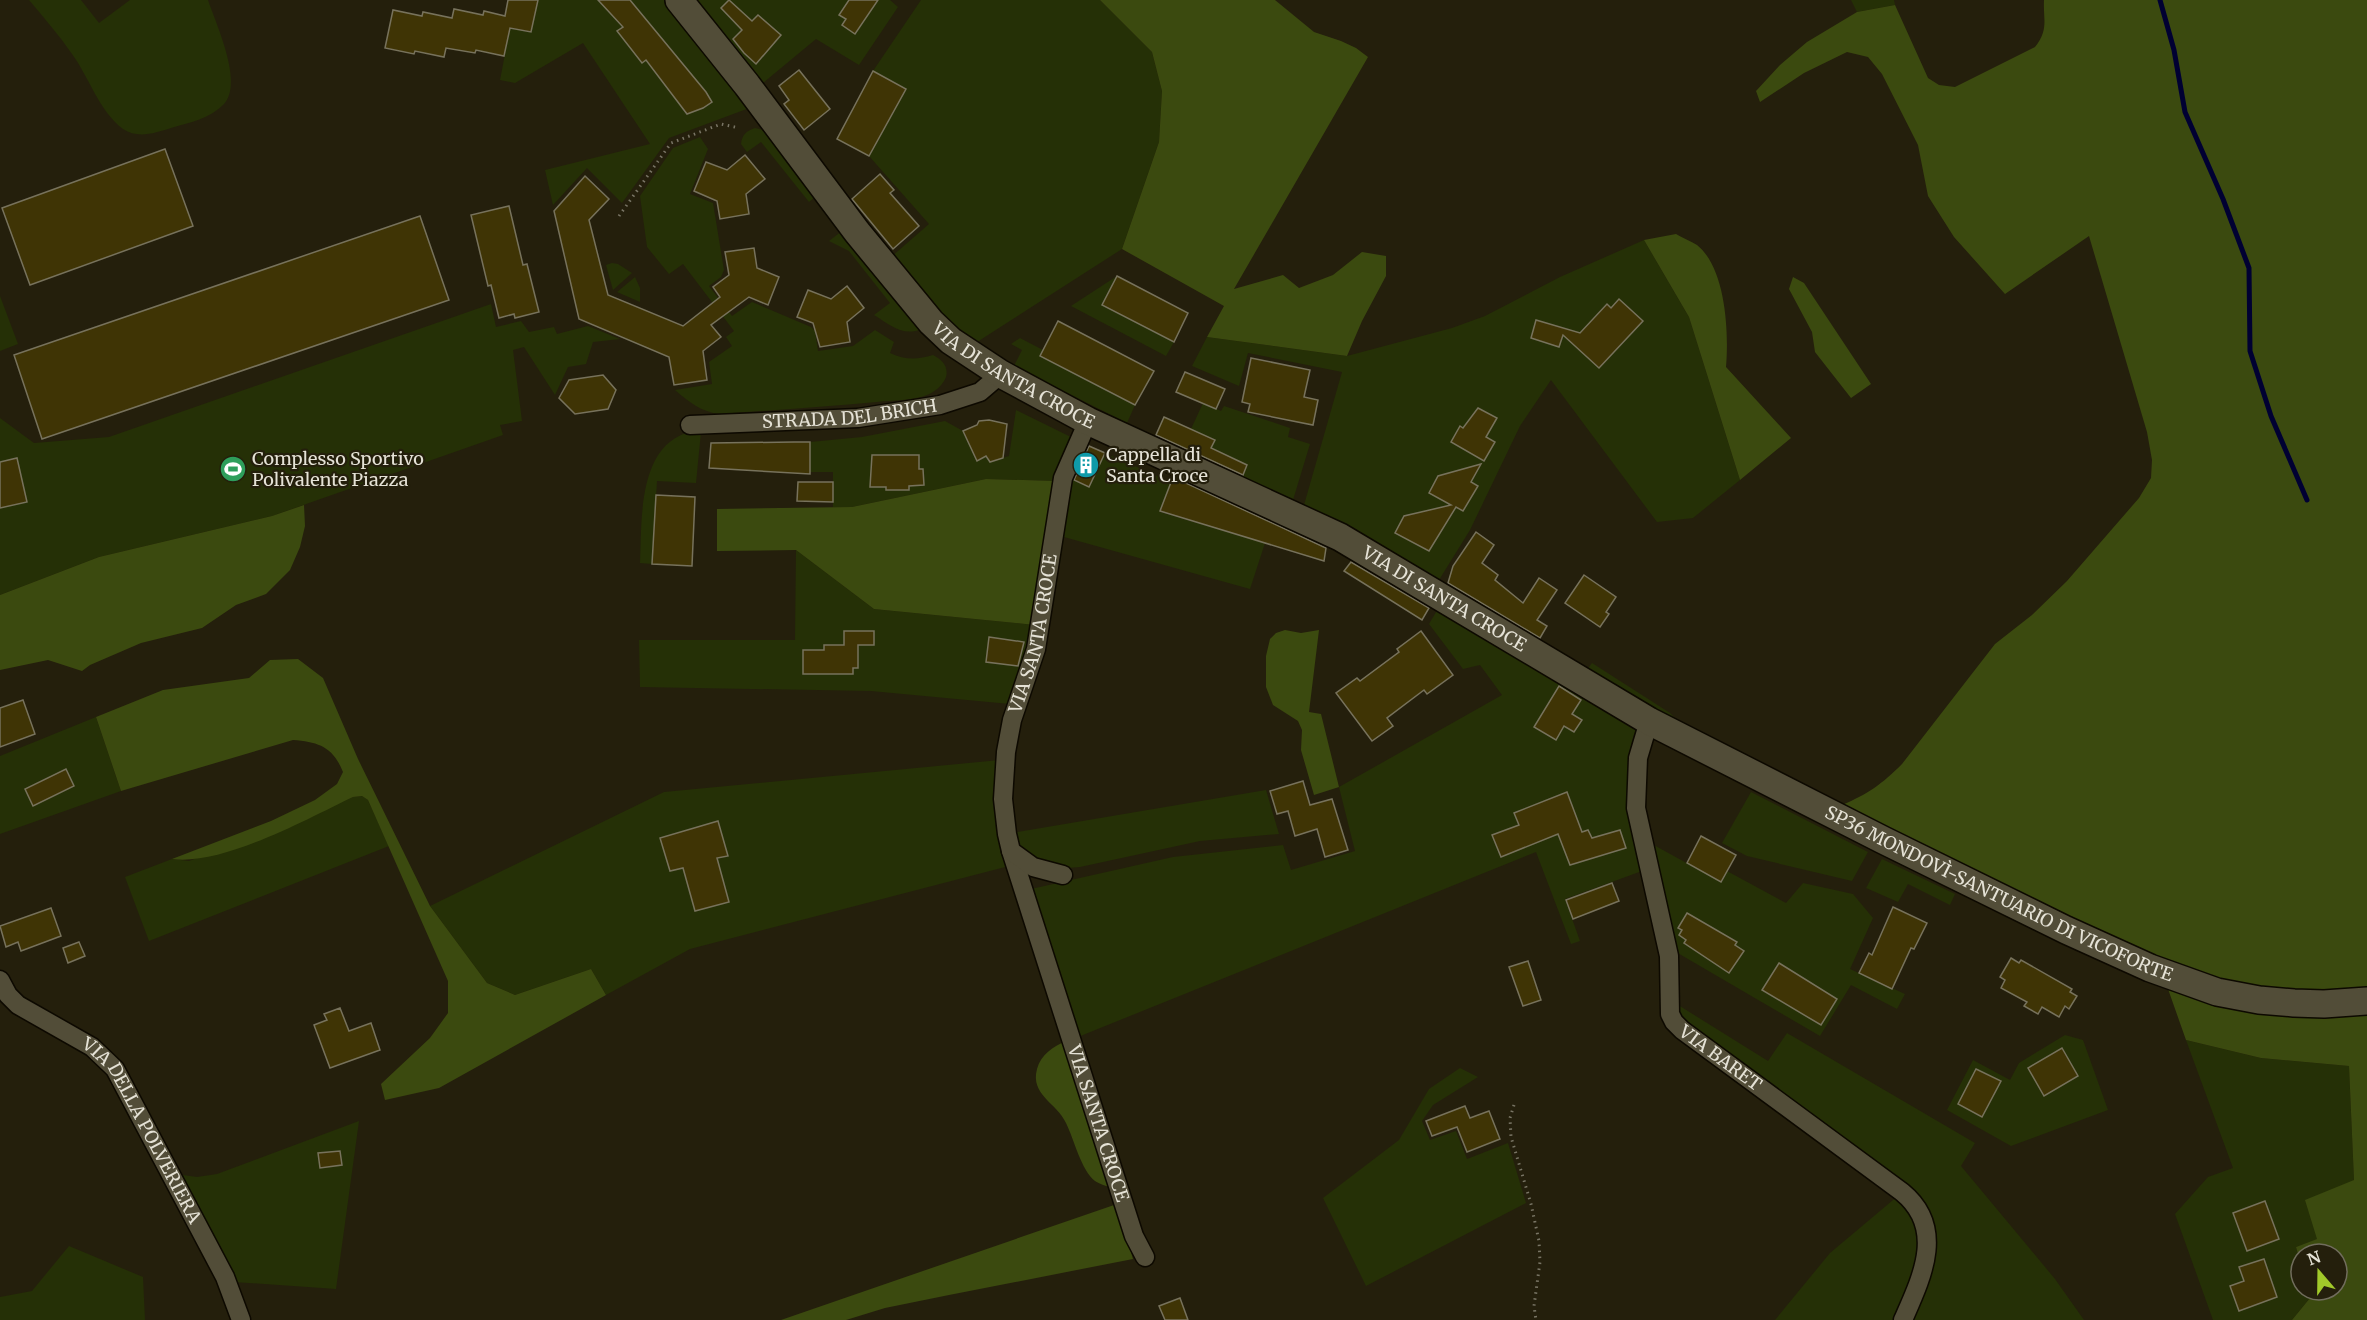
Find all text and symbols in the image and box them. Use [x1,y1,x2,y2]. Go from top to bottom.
street label: VIA DI SANTA CROCE [927,316,1099,434]
street label: STRADA DEL BRICH [762,394,938,433]
place label: Cappella di Santa Croce [1106,443,1208,487]
place label: Complesso Sportivo Polivalente Piazza [252,447,424,491]
building icon: Cappella di Santa Croce [1071,450,1101,480]
sports icon: Complesso Sportivo Polivalente Piazza [218,454,248,484]
street label: VIA DI SANTA CROCE [1357,540,1531,657]
street label: VIA SANTA CROCE [1003,552,1062,717]
street label: SP36 MONDOVÌ-SANTUARIO DI VICOFORTE [1821,800,2177,987]
street label: VIA BARET [1674,1019,1767,1096]
street label: VIA DELLA POLVERIERA [77,1031,207,1228]
street label: VIA SANTA CROCE [1062,1041,1134,1205]
north arrow [2289,1242,2349,1302]
text: N [2305,1246,2324,1269]

